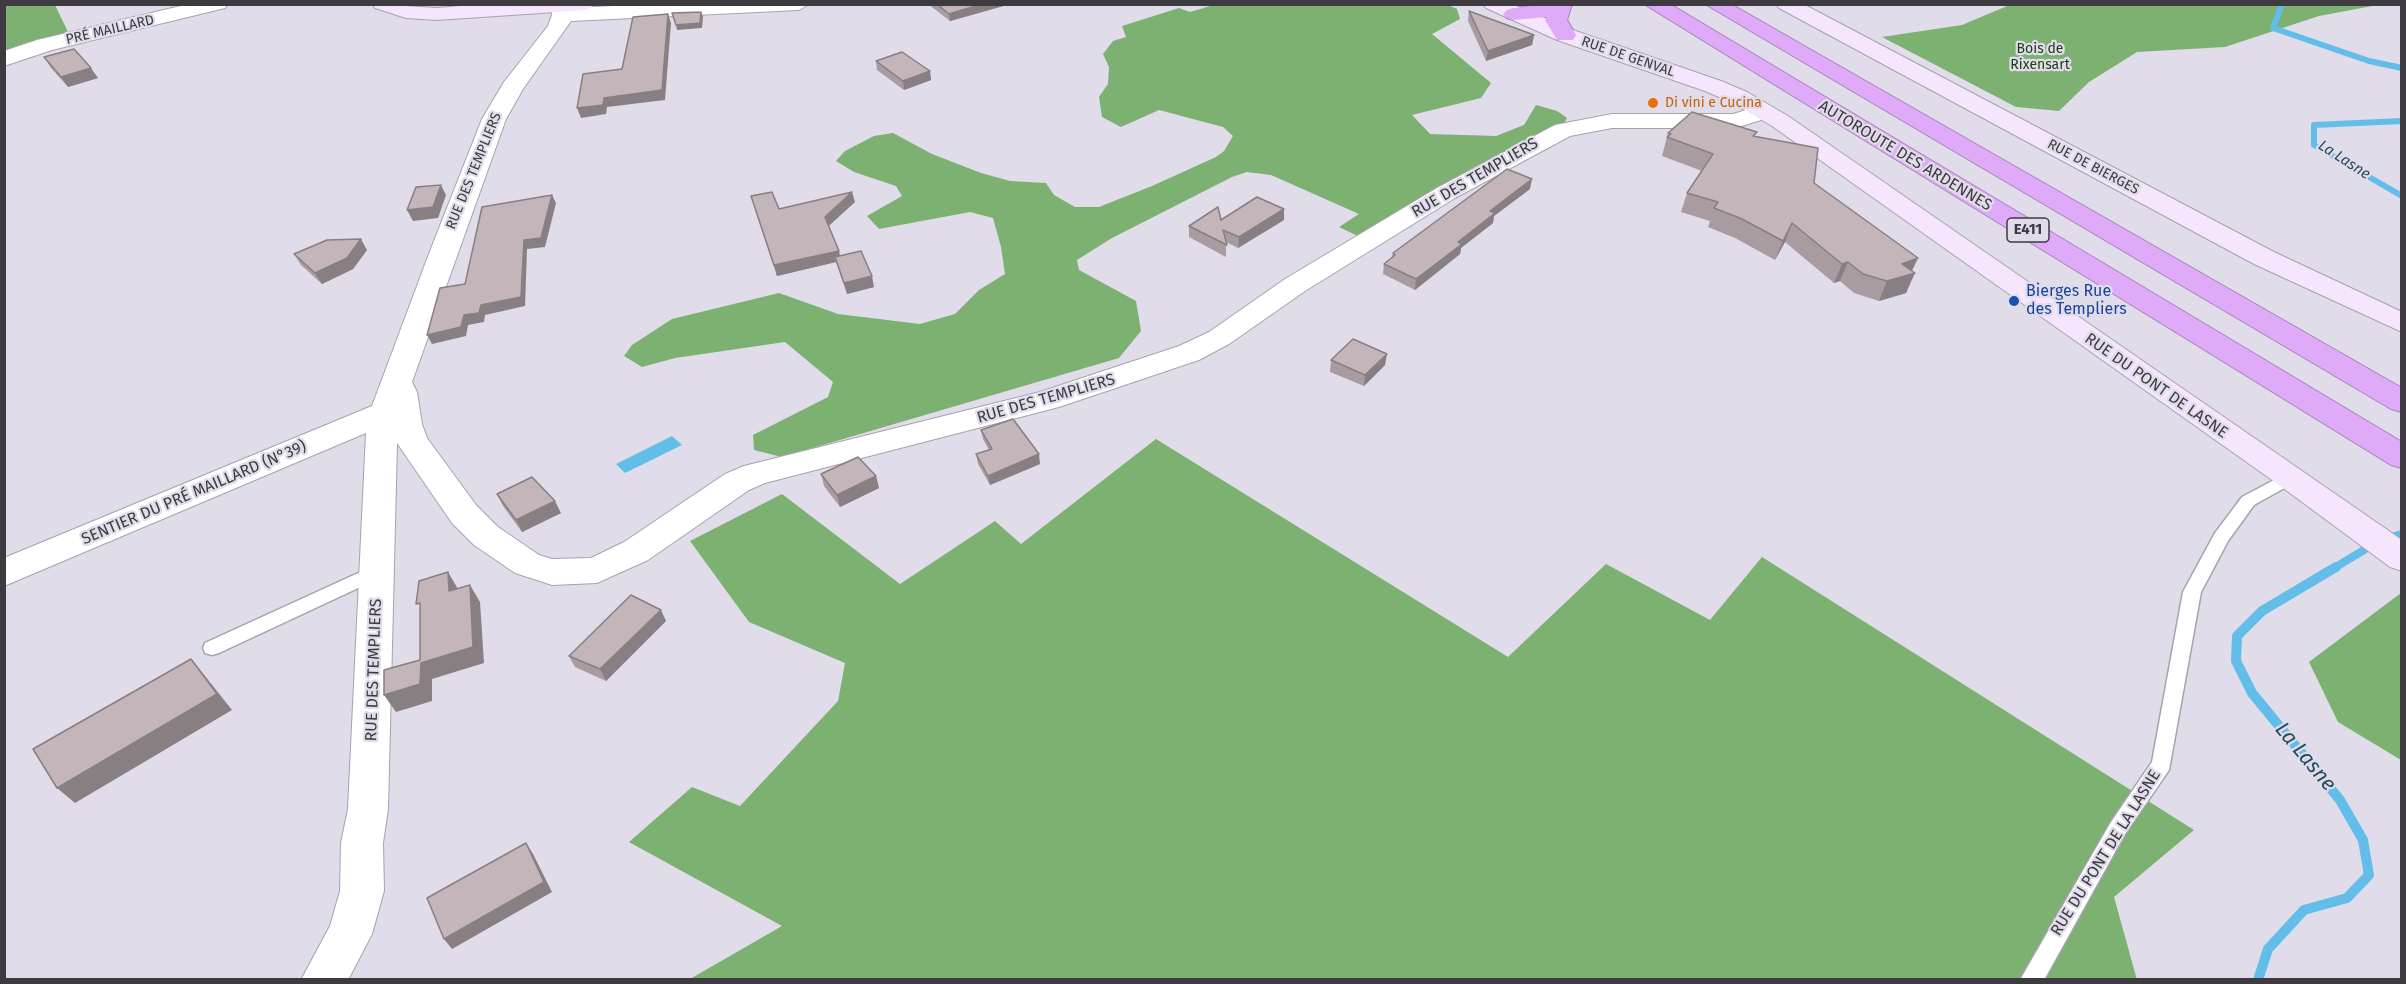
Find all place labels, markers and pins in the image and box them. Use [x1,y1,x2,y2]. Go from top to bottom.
place label: Di vini e Cucina [1665,95,1762,111]
marker: Di vini e Cucina [1646,96,1660,110]
place label: Bierges Rue des Templiers [2026,282,2127,320]
marker: Bierges Rue des Templiers [2007,294,2021,308]

